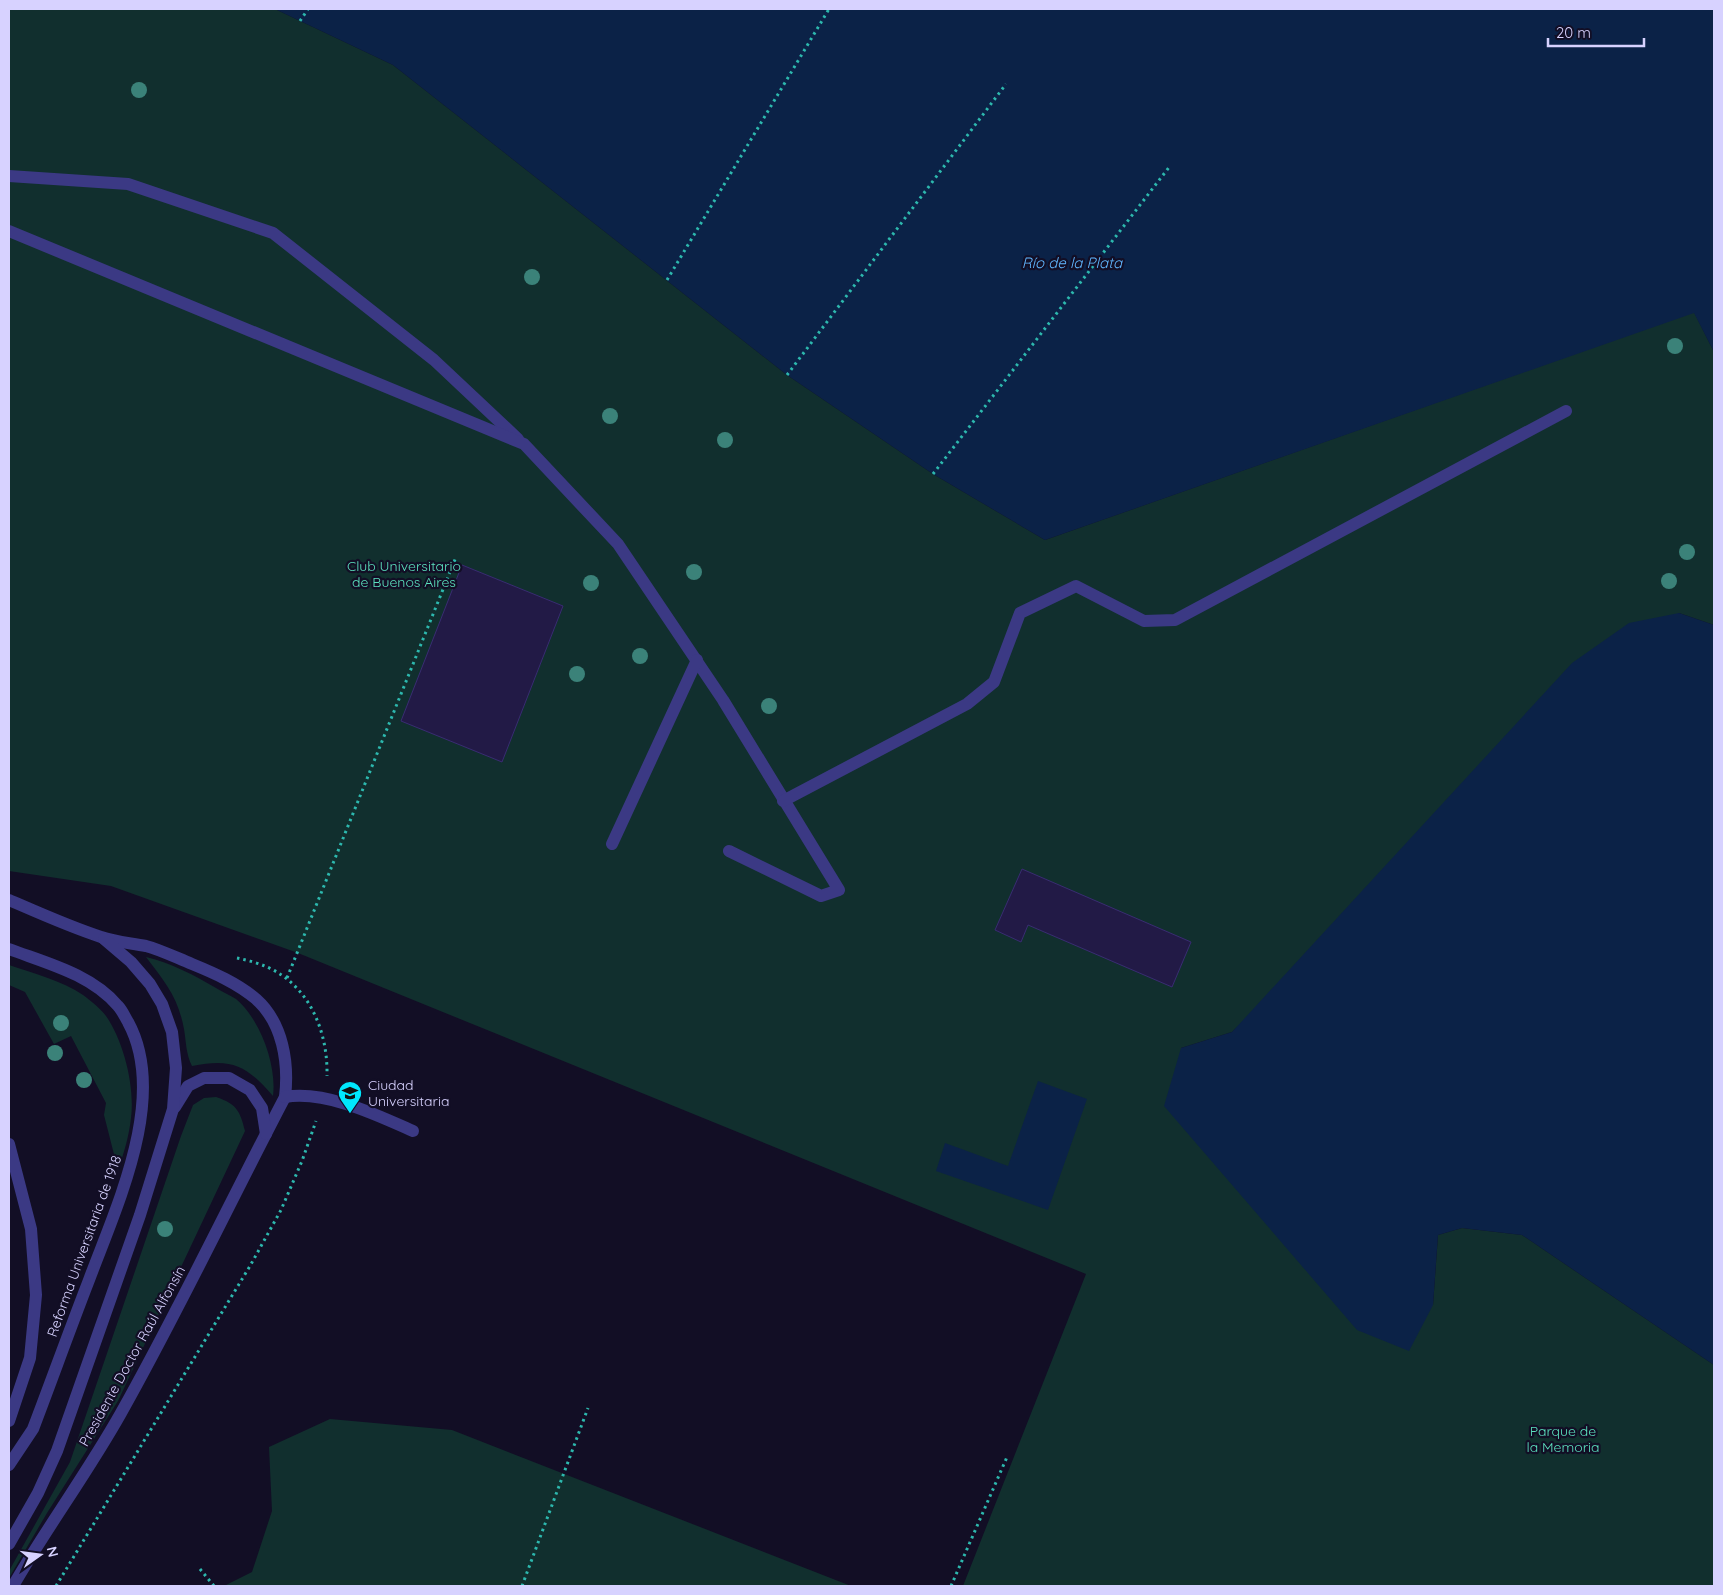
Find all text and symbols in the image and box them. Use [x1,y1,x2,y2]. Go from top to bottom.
scale bar [1548,15,1644,47]
text: 20 m [1556,23,1591,42]
water label: Río de la Plata [1022,253,1123,272]
park label: Club Universitario de Buenos Aires [347,557,461,591]
place label: Ciudad Universitaria [368,1076,449,1110]
school or university icon: Ciudad Universitaria [337,1080,363,1114]
street label: Reforma Universitaria de 1918 [43,1153,125,1339]
street label: Presidente Doctor Raúl Alfonsín [75,1263,189,1449]
park label: Parque de la Memoria [1526,1422,1600,1456]
north arrow [15,1530,65,1580]
text: N [43,1545,63,1559]

